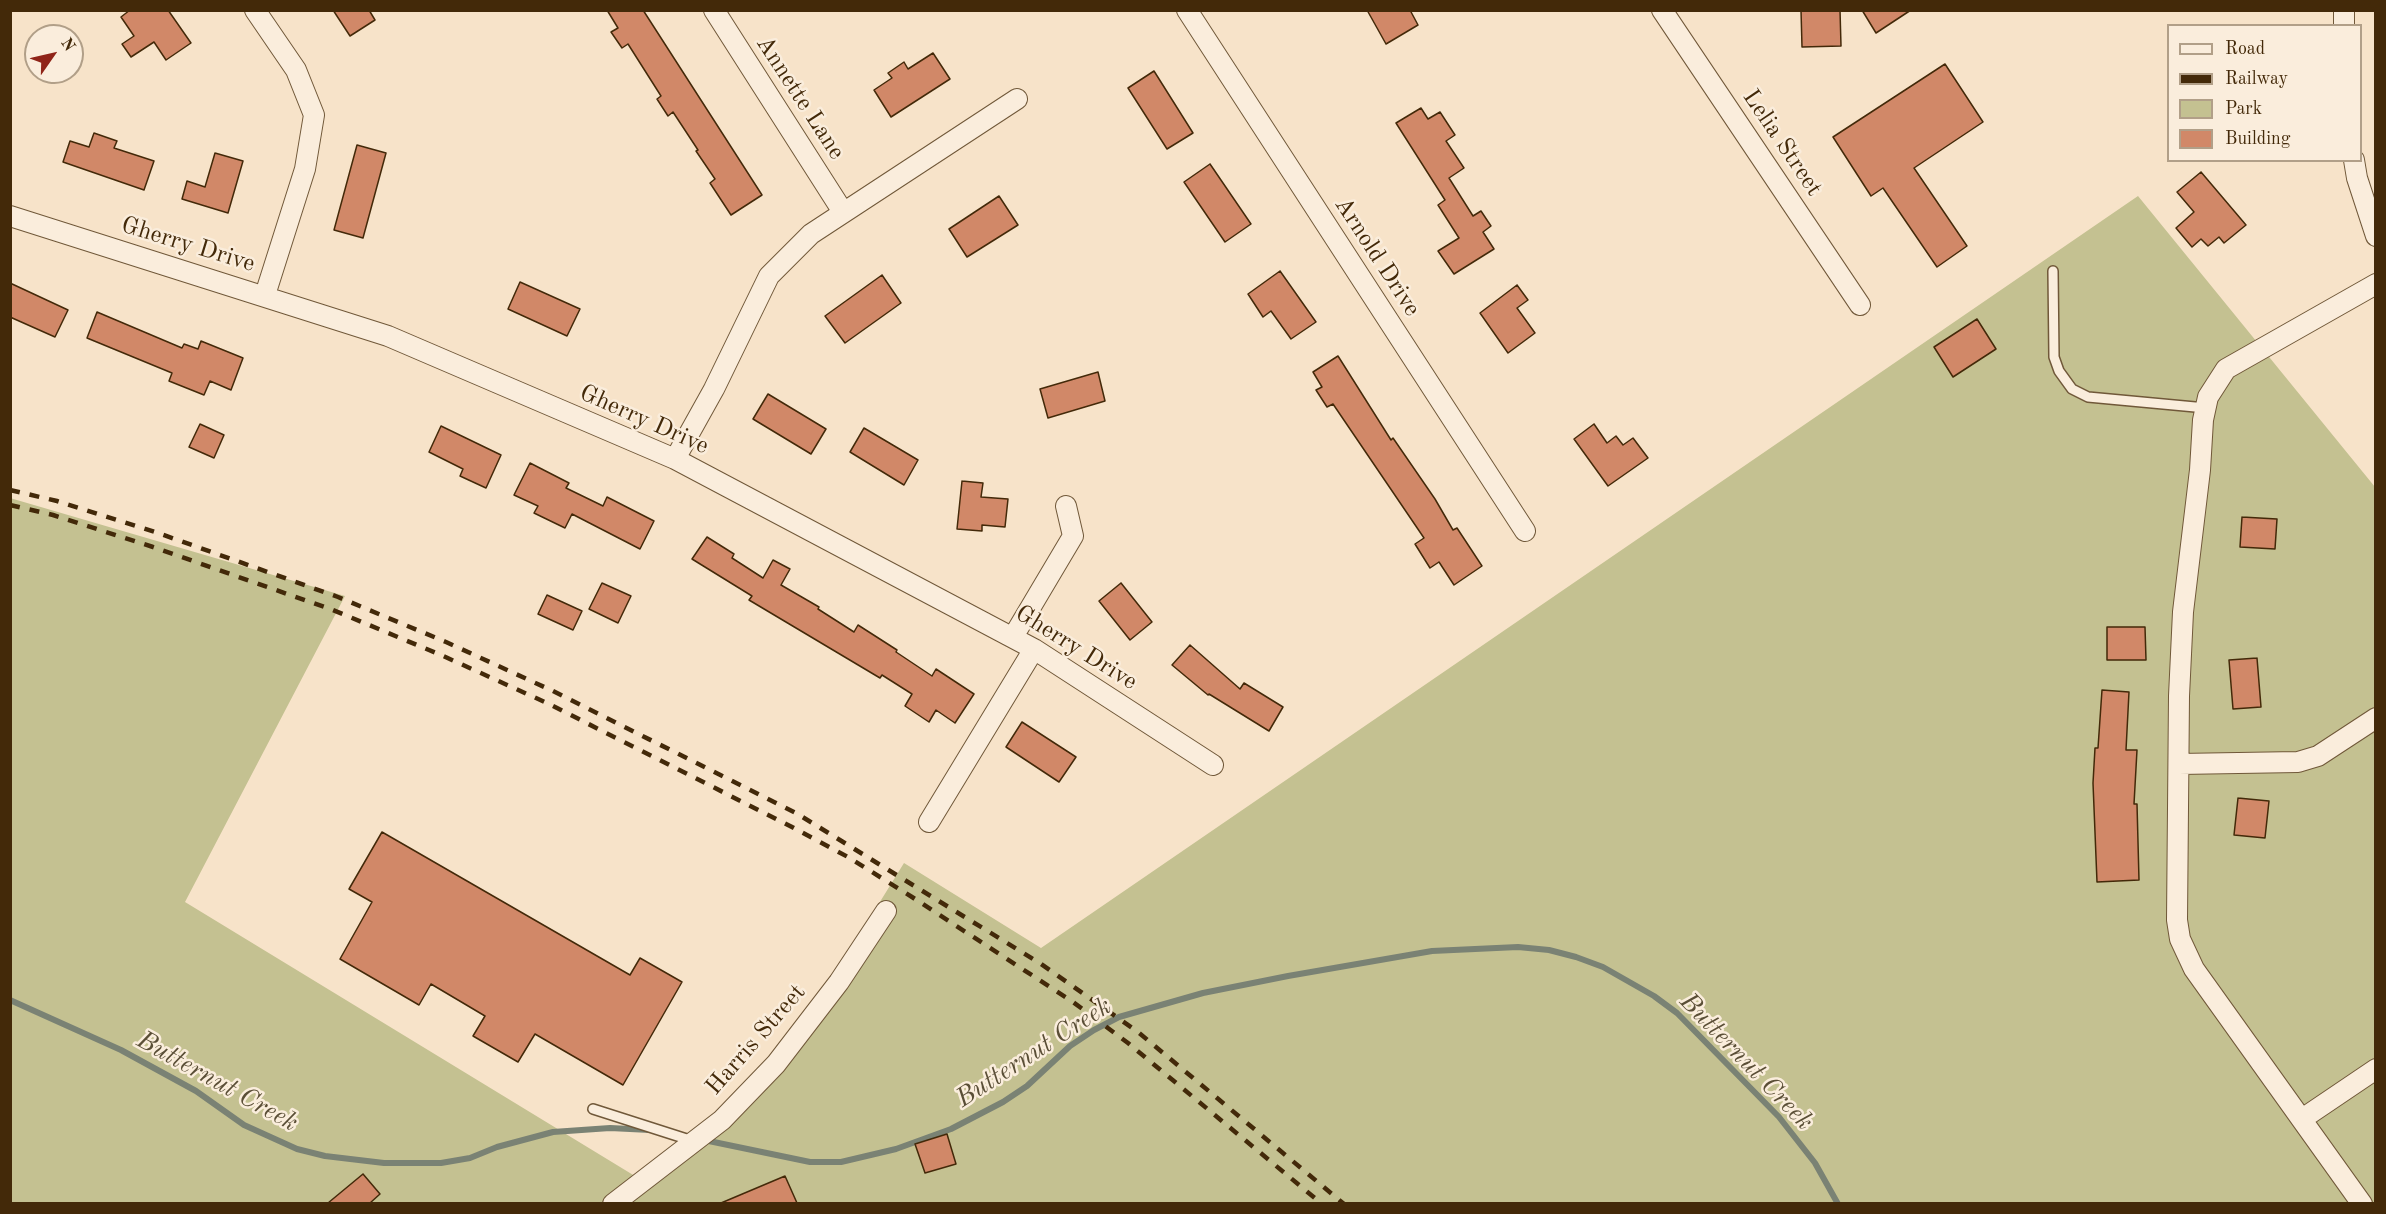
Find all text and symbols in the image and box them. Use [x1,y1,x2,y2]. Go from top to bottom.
north arrow [24,24,84,84]
legend [2167,24,2362,162]
street label: Annette Lane [749,31,851,165]
text: N [57,36,77,55]
text: Road [2225,40,2265,58]
text: Railway [2225,70,2288,88]
street label: Lelia Street [1736,84,1828,202]
text: Park [2225,100,2262,118]
text: Building [2225,130,2290,148]
street label: Arnold Drive [1328,192,1426,322]
street label: Gherry Drive [118,211,258,279]
street label: Gherry Drive [575,379,713,461]
street label: Gherry Drive [1010,599,1142,697]
street label: Harris Street [700,979,812,1101]
water label: Butternut Creek [1673,987,1819,1137]
water label: Butternut Creek [950,991,1118,1115]
water label: Butternut Creek [131,1025,303,1139]

